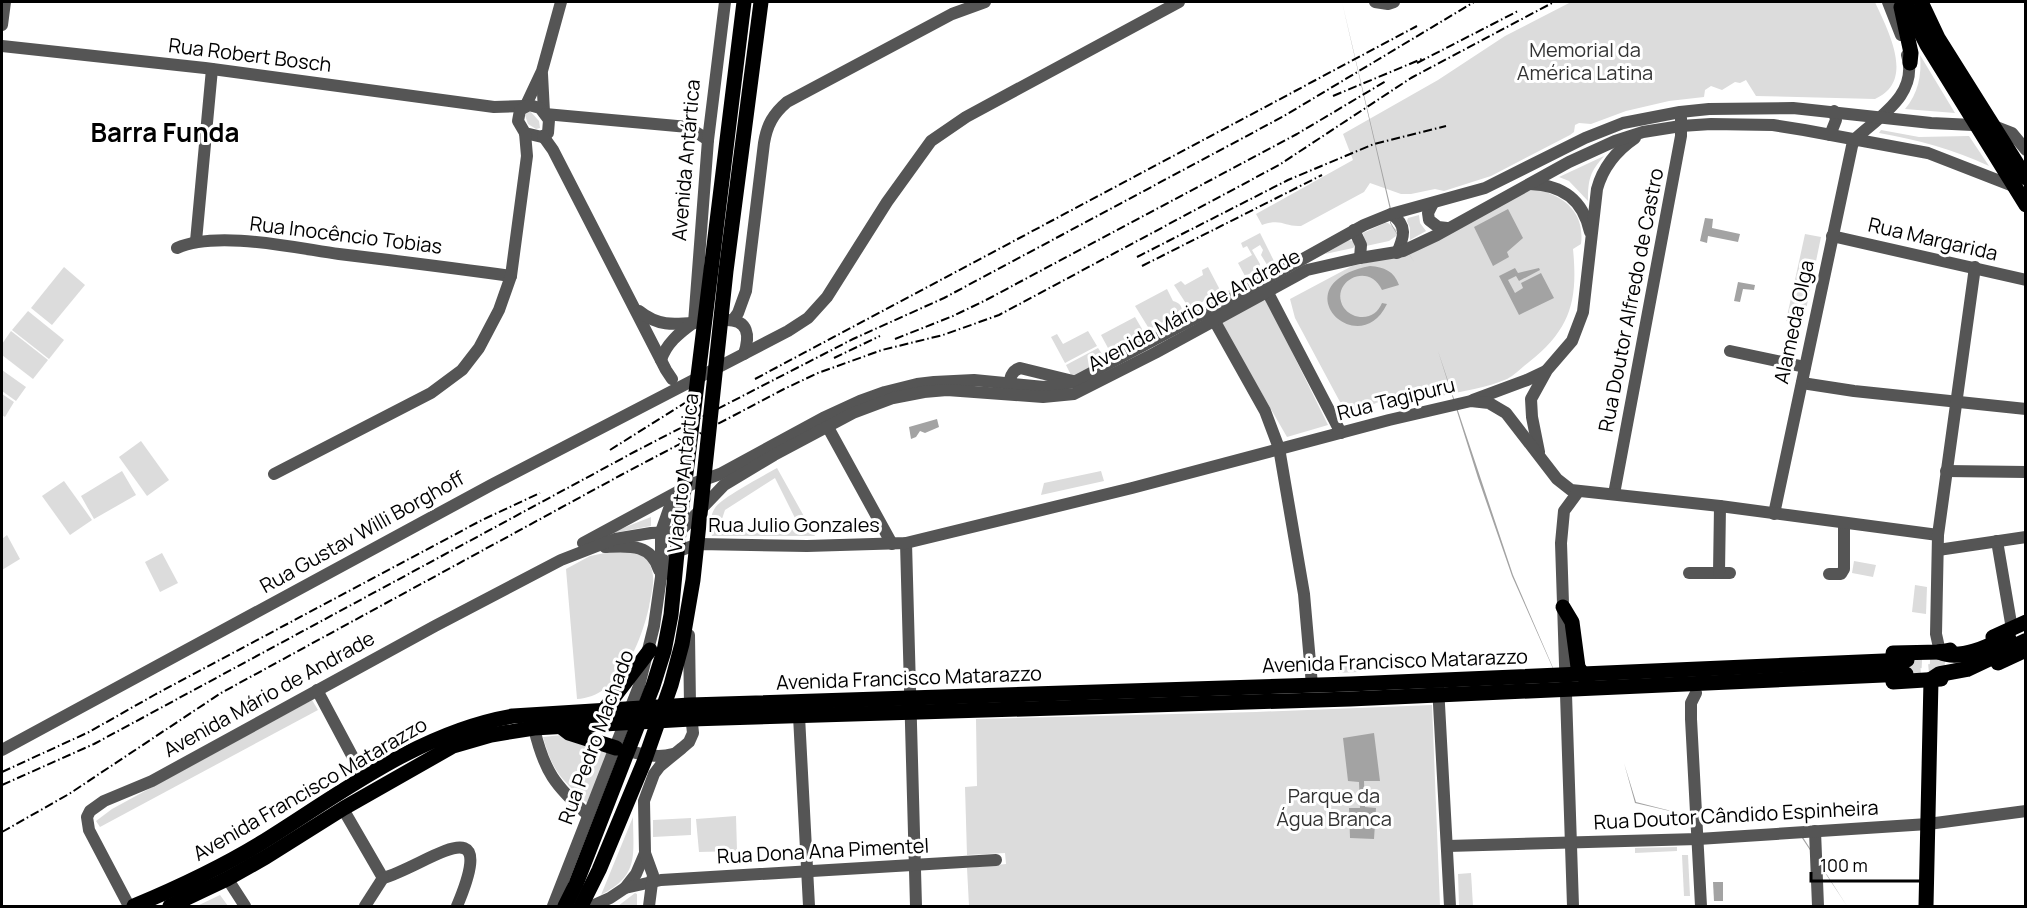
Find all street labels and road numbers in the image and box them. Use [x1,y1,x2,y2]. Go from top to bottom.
street label: Rua Robert Bosch [167,31,333,78]
street label: Avenida Antártica [665,78,706,242]
street label: Rua Doutor Alfredo de Castro [1592,165,1669,434]
street label: Rua Inocêncio Tobias [248,209,444,260]
street label: Rua Margarida [1866,210,2001,267]
street label: Avenida Mário de Andrade [1083,242,1305,377]
street label: Alameda Olga [1767,257,1820,386]
street label: Rua Tagipuru [1334,371,1458,426]
street label: Viaduto Antártica [661,392,704,554]
street label: Rua Gustav Willi Borghoff [255,464,469,599]
street label: Rua Julio Gonzales [708,511,880,538]
street label: Avenida Mário de Andrade [158,624,379,763]
street label: Avenida Francisco Matarazzo [1262,642,1529,679]
street label: Rua Pedro Machado [551,646,640,828]
street label: Avenida Francisco Matarazzo [776,659,1043,696]
street label: Avenida Francisco Matarazzo [188,710,432,867]
street label: Rua Doutor Cândido Espinheira [1593,794,1879,835]
street label: Rua Dona Ana Pimentel [716,831,930,870]

